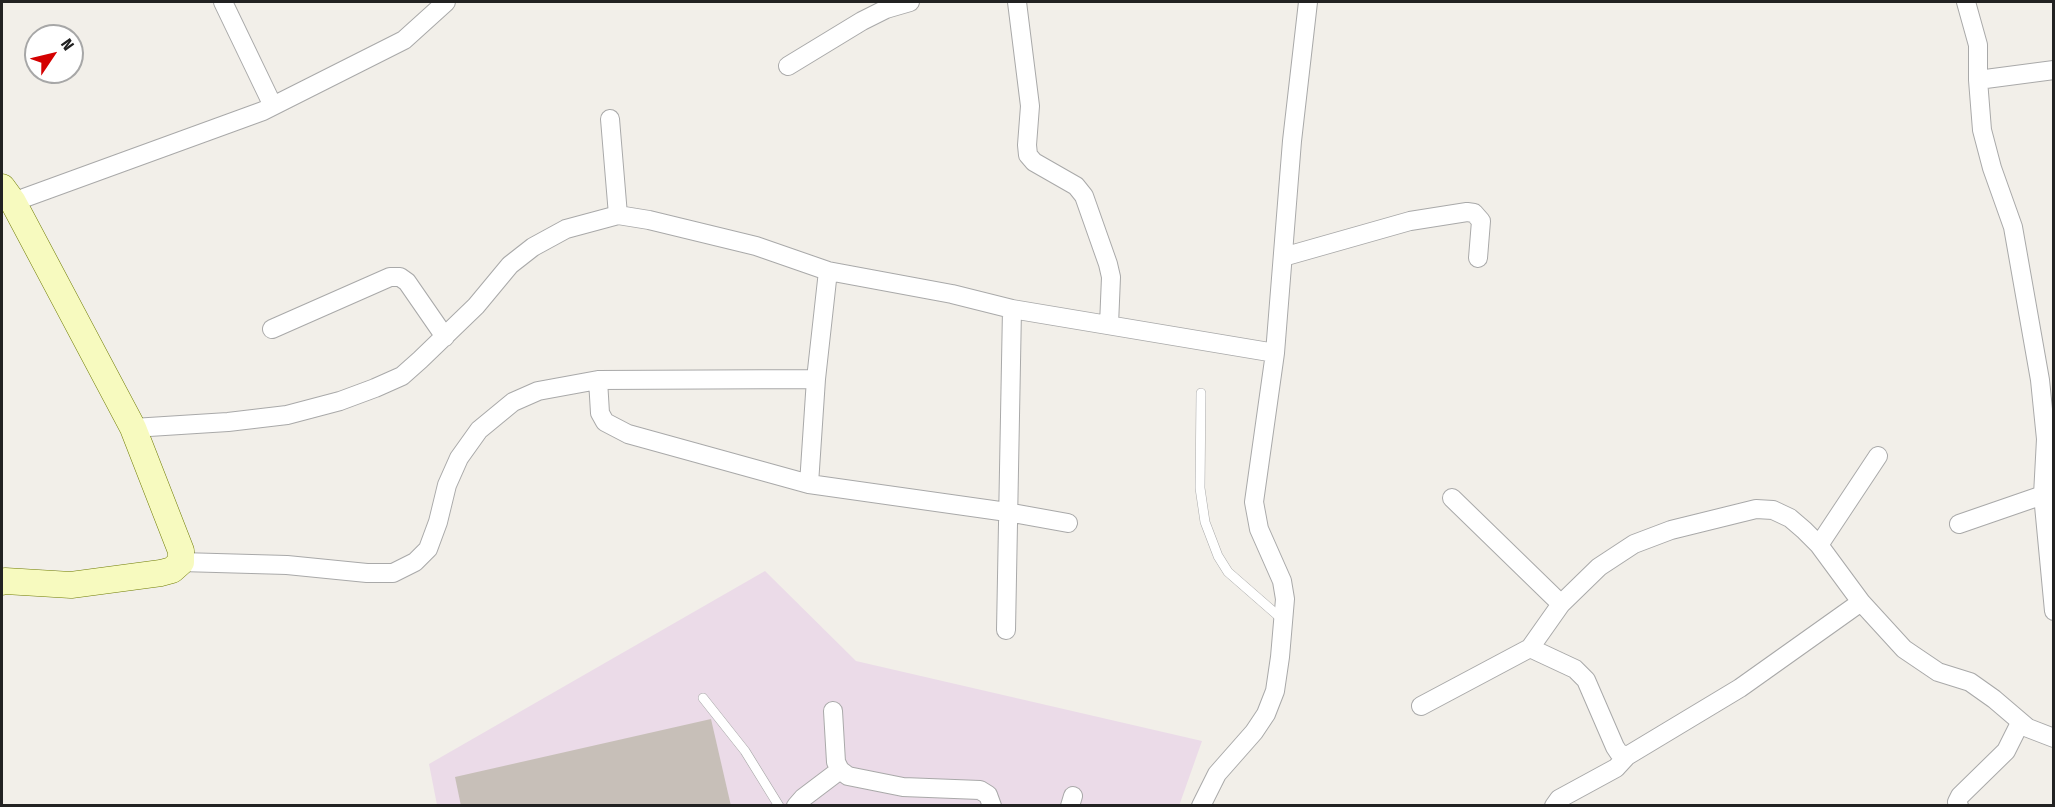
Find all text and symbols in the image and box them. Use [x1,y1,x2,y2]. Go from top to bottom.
north arrow [24,24,84,84]
text: N [57,35,78,54]

